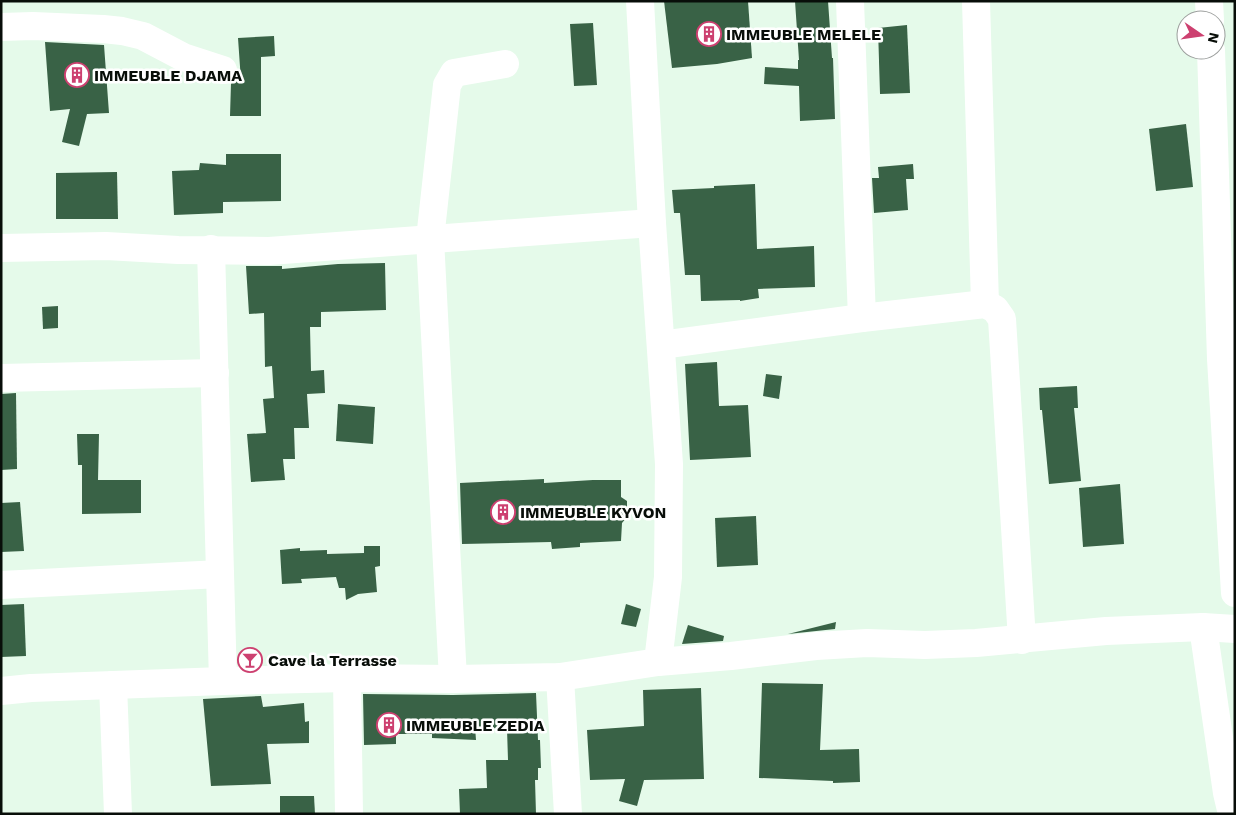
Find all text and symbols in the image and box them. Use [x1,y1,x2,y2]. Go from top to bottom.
north arrow [1176,10,1226,60]
building icon: IMMEUBLE MELELE [696,21,722,47]
place label: IMMEUBLE MELELE [726,25,881,44]
text: N [1205,31,1223,45]
building icon: IMMEUBLE DJAMA [64,62,90,88]
place label: IMMEUBLE DJAMA [94,66,242,85]
building icon: IMMEUBLE KYVON [490,499,516,525]
place label: IMMEUBLE KYVON [520,503,666,522]
bar icon: Cave la Terrasse [237,647,263,673]
place label: Cave la Terrasse [268,651,397,670]
building icon: IMMEUBLE ZEDIA [376,712,402,738]
place label: IMMEUBLE ZEDIA [406,716,545,735]

